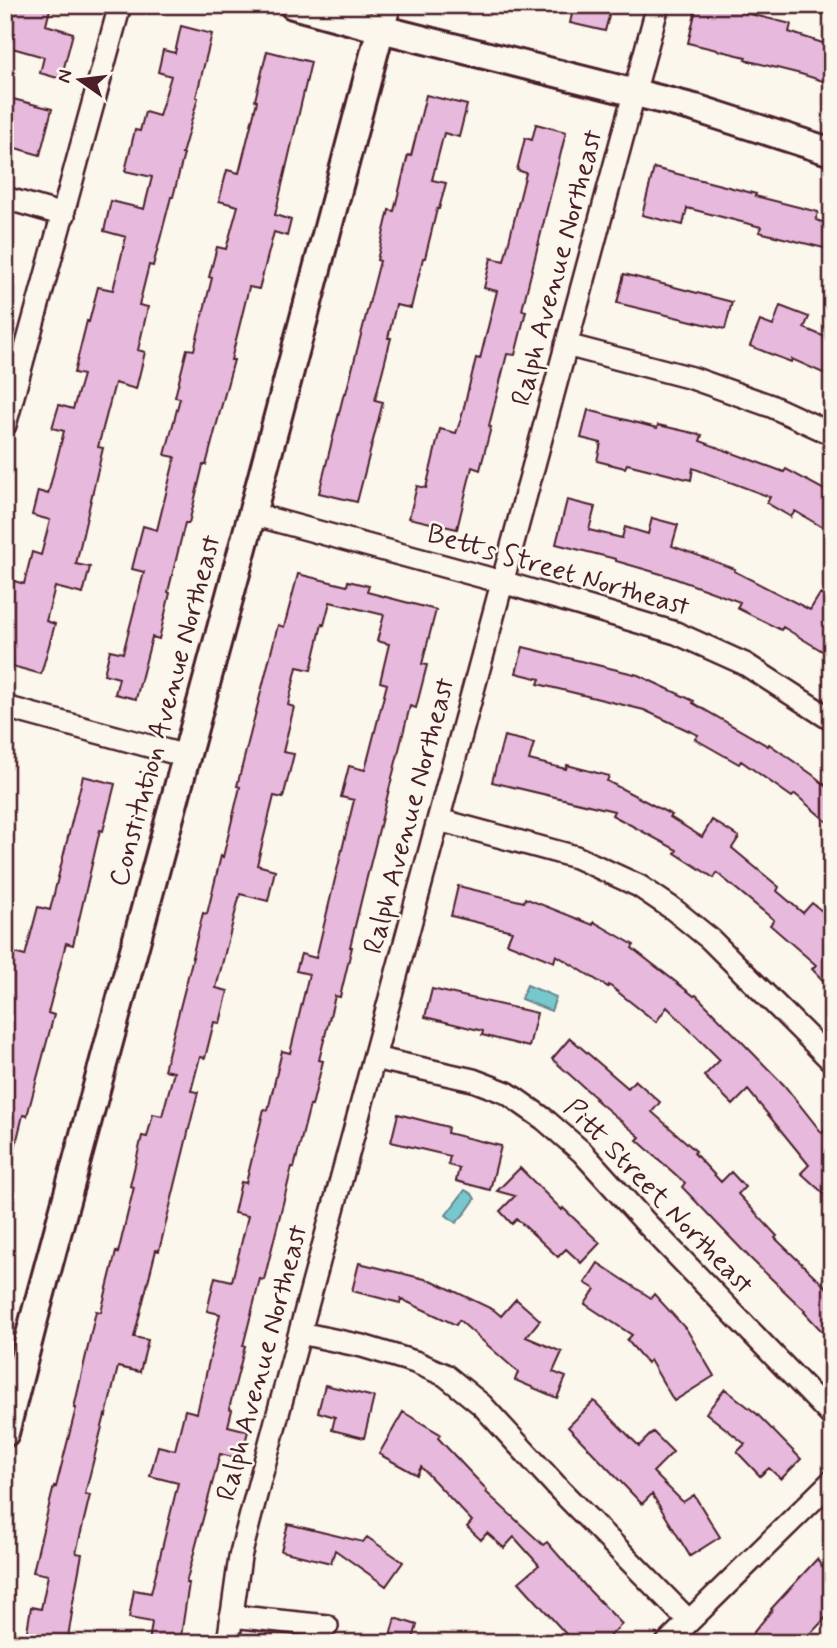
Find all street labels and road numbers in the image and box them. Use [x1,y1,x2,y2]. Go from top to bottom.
street label: Ralph Avenue Northeast [503,125,613,410]
street label: Betts Street Northeast [422,516,694,626]
street label: Constitution Avenue Northeast [101,531,231,891]
street label: Ralph Avenue Northeast [355,673,465,958]
street label: Pitt Street Northeast [555,1091,762,1303]
street label: Ralph Avenue Northeast [208,1220,318,1505]

